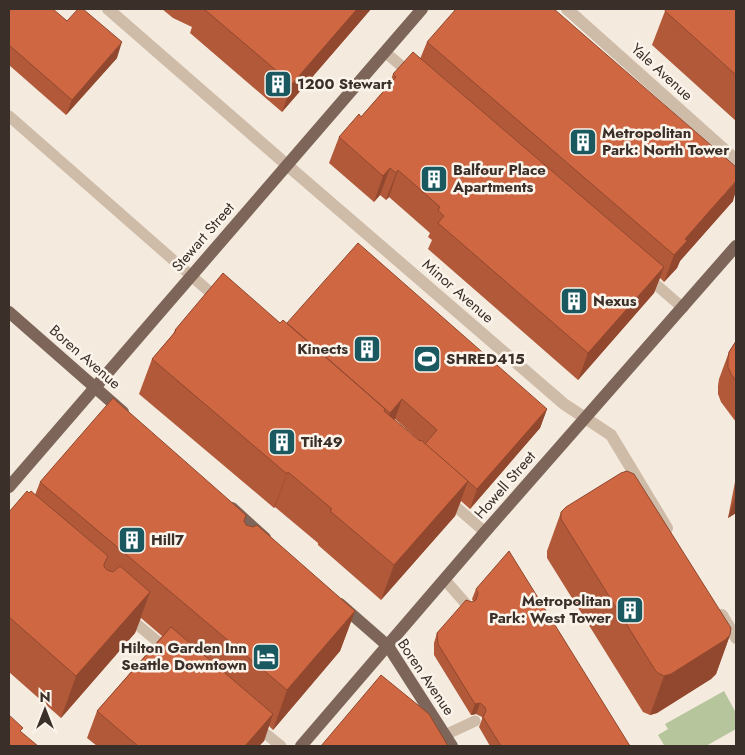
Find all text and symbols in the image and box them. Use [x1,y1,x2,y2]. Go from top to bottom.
street label: Yale Avenue [626,38,698,106]
building icon: 1200 Stewart [263,69,293,99]
place label: 1200 Stewart [297,73,392,95]
place label: Metropolitan Park: North Tower [602,122,730,161]
building icon: Metropolitan Park: North Tower [568,127,598,157]
place label: Balfour Place Apartments [452,159,546,198]
building icon: Balfour Place Apartments [419,164,449,194]
street label: Stewart Street [167,197,240,277]
street label: Minor Avenue [417,254,499,329]
building icon: Nexus [559,286,589,316]
place label: Nexus [593,290,637,312]
street label: Boren Avenue [44,320,126,394]
building icon: Kinects [352,334,382,364]
place label: Kinects [297,338,348,360]
sports icon: SHRED415 [412,344,442,374]
place label: SHRED415 [446,348,525,370]
building icon: Tilt49 [267,427,297,457]
place label: Tilt49 [301,431,343,453]
street label: Howell Street [469,446,541,524]
building icon: Hill7 [117,525,147,555]
place label: Hill7 [151,529,185,551]
place label: Metropolitan Park: West Tower [489,590,612,629]
building icon: Metropolitan Park: West Tower [615,595,645,625]
street label: Boren Avenue [392,634,460,720]
place label: Hilton Garden Inn Seattle Downtown [121,637,247,676]
hotel icon: Hilton Garden Inn Seattle Downtown [251,642,281,672]
north arrow [20,685,70,735]
text: N [39,687,51,707]

